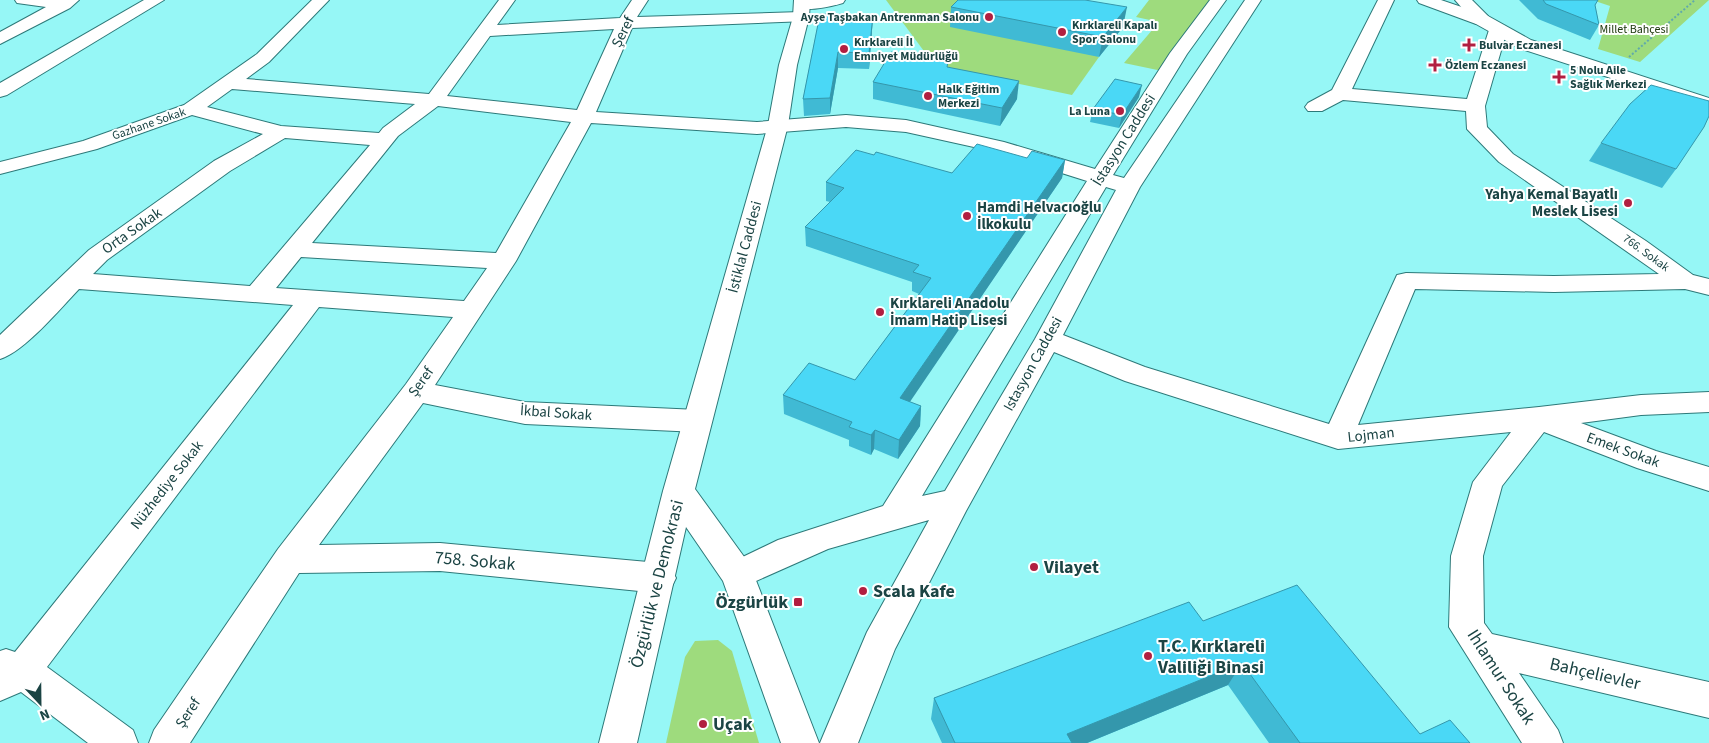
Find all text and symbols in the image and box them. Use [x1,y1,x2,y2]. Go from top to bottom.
place label: Ayşe Taşbakan Antrenman Salonu [800,9,979,26]
marker: Ayşe Taşbakan Antrenman Salonu [983,11,995,23]
street label: Şeref [606,12,640,51]
place label: Kırklareli Kapalı Spor Salonu [1072,17,1157,48]
park label: Millet Bahçesi [1600,21,1668,38]
marker: Kırklareli Kapalı Spor Salonu [1056,26,1068,38]
place label: Kırklareli İl Emniyet Müdürlüğü [854,34,958,65]
place label: Bulvar Eczanesi [1479,37,1562,54]
marker: Bulvar Eczanesi [1463,39,1475,51]
marker: Kırklareli İl Emniyet Müdürlüğü [838,43,850,55]
place label: Özlem Eczanesi [1445,57,1526,74]
marker: Özlem Eczanesi [1429,59,1441,71]
place label: 5 Nolu Aile Sağlık Merkezi [1570,62,1646,93]
marker: 5 Nolu Aile Sağlık Merkezi [1552,70,1566,84]
place label: Halk Eğitim Merkezi [938,81,999,112]
marker: Halk Eğitim Merkezi [922,90,934,102]
street label: İstasyon Caddesi [1087,90,1161,190]
street label: Gazhane Sokak [110,103,188,145]
place label: La Luna [1069,103,1110,120]
marker: La Luna [1114,105,1126,117]
place label: Yahya Kemal Bayatlı Meslek Lisesi [1484,184,1618,222]
place label: Hamdi Helvacıoğlu İlkokulu [977,197,1102,235]
marker: Yahya Kemal Bayatlı Meslek Lisesi [1622,197,1634,209]
street label: İstiklal Caddesi [723,199,767,295]
street label: Orta Sokak [98,202,167,259]
marker: Hamdi Helvacıoğlu İlkokulu [961,210,973,222]
street label: 766. Sokak [1619,230,1673,276]
place label: Kırklareli Anadolu İmam Hatip Lisesi [890,293,1010,331]
marker: Kırklareli Anadolu İmam Hatip Lisesi [874,306,886,318]
street label: Istasyon Caddesi [998,313,1068,415]
street label: Şeref [403,362,439,401]
street label: İkbal Sokak [519,400,593,426]
street label: Lojman [1346,422,1396,448]
street label: Emek Sokak [1583,427,1663,473]
street label: Nüzhediye Sokak [126,436,209,534]
street label: Özgürlük ve Demokrasi [624,497,690,671]
street label: 758. Sokak [434,545,517,577]
place label: Vilayet [1043,555,1099,580]
marker: Vilayet [1028,561,1040,573]
place label: Scala Kafe [873,579,955,604]
marker: Scala Kafe [857,585,869,597]
place label: Özgürlük [716,590,788,615]
marker: Özgürlük [792,596,804,608]
street label: Ihlamur Sokak [1461,625,1541,730]
place label: T.C. Kırklareli Valiliği Binasi [1157,634,1265,680]
marker: T.C. Kırklareli Valiliği Binasi [1142,650,1154,662]
street label: Bahçelievler [1547,651,1644,697]
north arrow [15,678,65,728]
street label: Şeref [170,693,206,732]
text: N [36,703,53,725]
place label: Uçak [713,712,753,737]
marker: Uçak [697,718,709,730]

